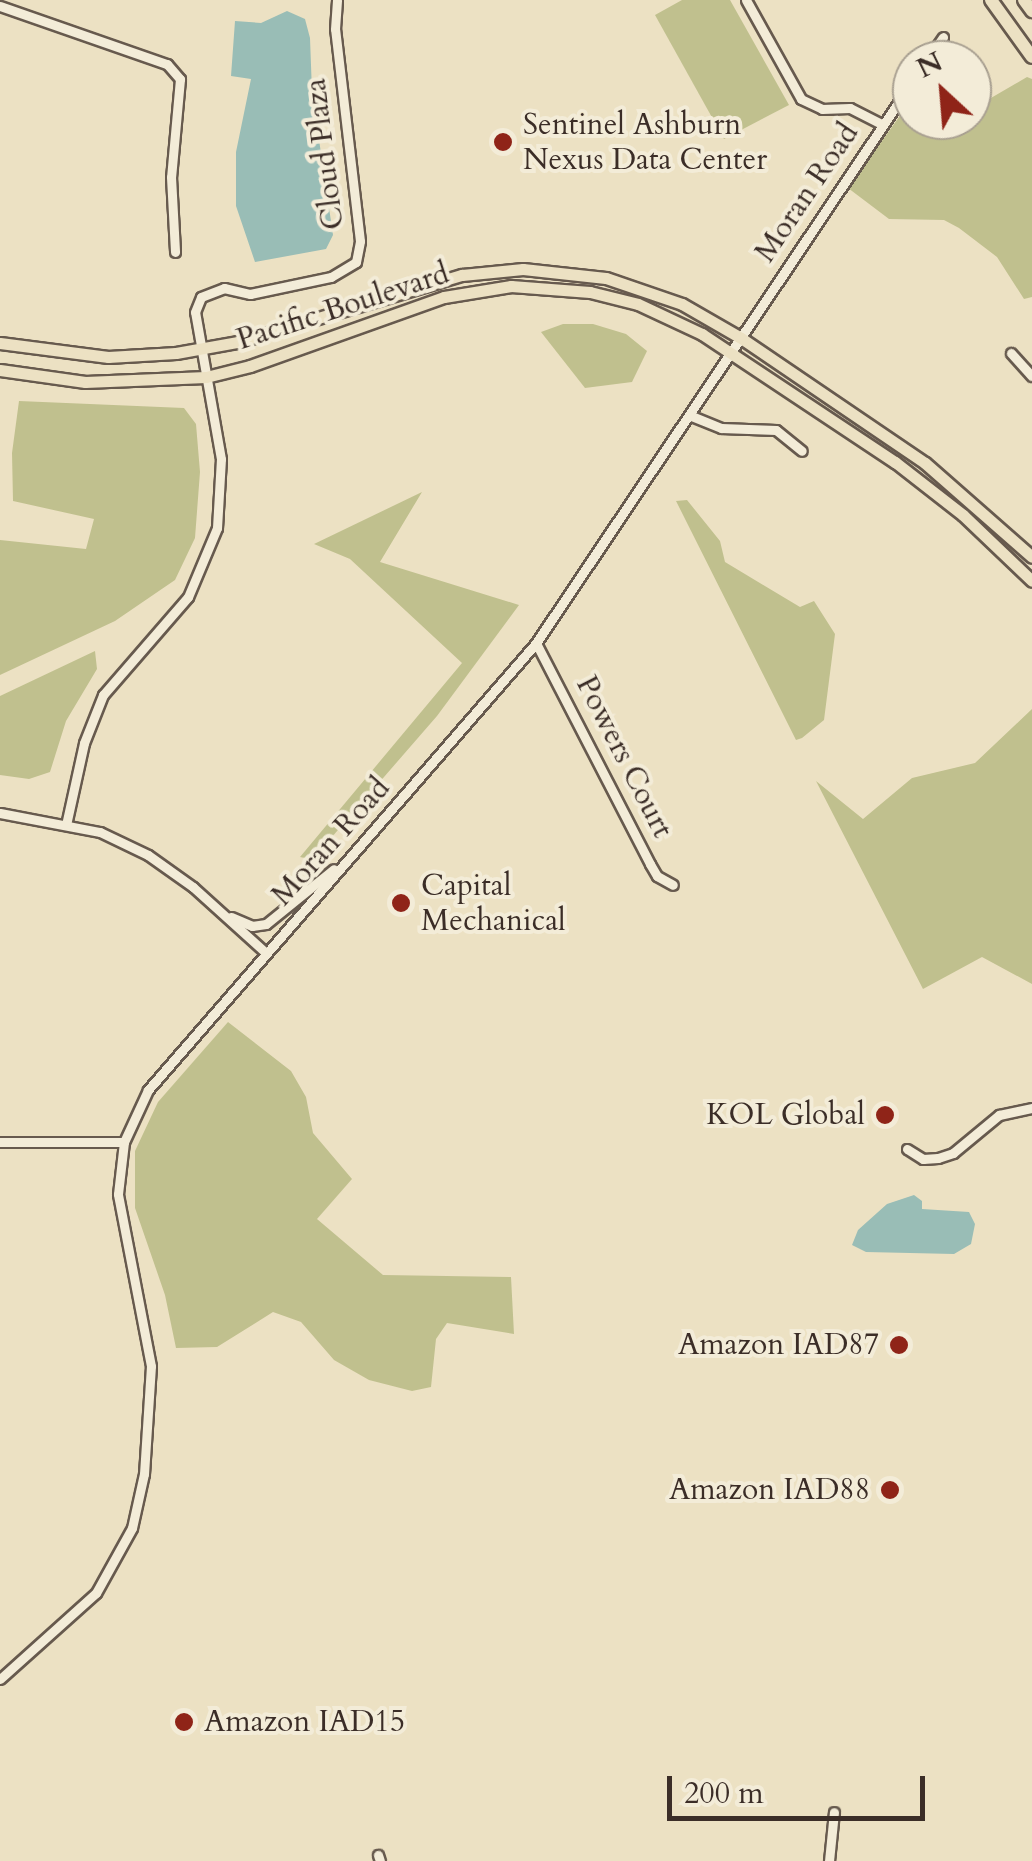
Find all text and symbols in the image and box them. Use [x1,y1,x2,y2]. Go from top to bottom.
north arrow [892,40,992,140]
text: N [910,42,949,87]
street label: Cloud Plaza [298,76,352,232]
place label: Sentinel Ashburn Nexus Data Center [523,107,767,178]
street label: Moran Road [748,117,866,269]
marker: Sentinel Ashburn Nexus Data Center [492,131,514,153]
street label: Pacific Boulevard [232,256,454,358]
street label: Powers Court [568,670,680,844]
street label: Moran Road [264,771,398,913]
place label: Capital Mechanical [421,868,566,938]
marker: Capital Mechanical [390,892,412,914]
place label: KOL Global [706,1097,865,1133]
marker: KOL Global [874,1104,896,1126]
place label: Amazon IAD87 [678,1327,879,1363]
marker: Amazon IAD87 [888,1334,910,1356]
place label: Amazon IAD88 [669,1472,870,1508]
marker: Amazon IAD88 [879,1479,901,1501]
place label: Amazon IAD15 [204,1704,405,1740]
marker: Amazon IAD15 [173,1711,195,1733]
scale bar [672,1756,930,1818]
text: 200 m [684,1773,764,1814]

